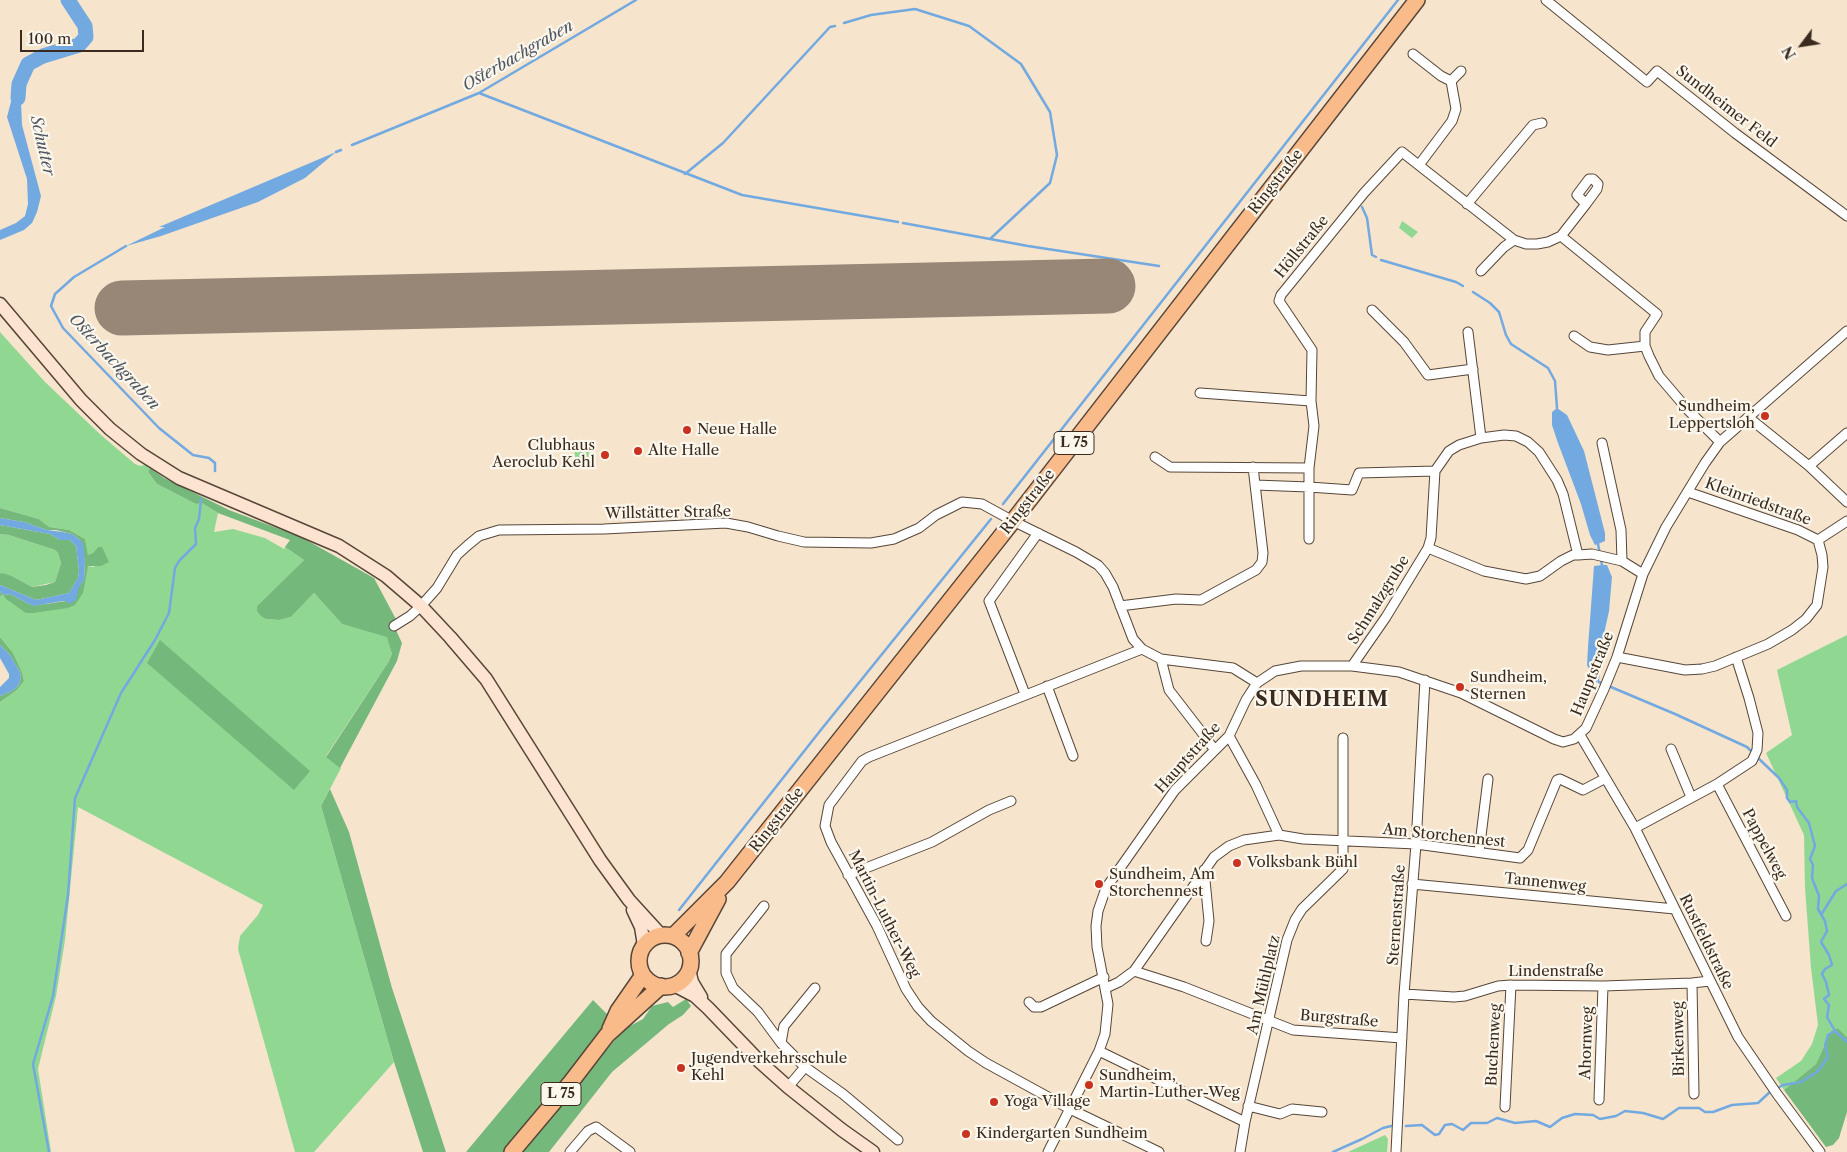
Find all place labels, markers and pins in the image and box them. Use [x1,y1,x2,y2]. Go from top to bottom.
place label: Sundheim, Leppertsloh [1669,398,1755,433]
marker: Sundheim, Leppertsloh [1759,410,1771,422]
place label: Neue Halle [697,421,777,439]
marker: Neue Halle [681,424,693,436]
place label: Clubhaus Aeroclub Kehl [492,437,595,472]
place label: Alte Halle [648,442,719,460]
marker: Alte Halle [632,445,644,457]
marker: Clubhaus Aeroclub Kehl [599,449,611,461]
place label: Sundheim, Sternen [1470,669,1547,704]
marker: Sundheim, Sternen [1454,681,1466,693]
place label: Volksbank Bühl [1247,854,1358,872]
marker: Volksbank Bühl [1231,857,1243,869]
place label: Sundheim, Am Storchennest [1109,866,1215,901]
marker: Sundheim, Am Storchennest [1093,878,1105,890]
place label: Jugendverkehrsschule Kehl [691,1050,847,1085]
marker: Jugendverkehrsschule Kehl [675,1062,687,1074]
place label: Sundheim, Martin-Luther-Weg [1099,1067,1240,1102]
marker: Sundheim, Martin-Luther-Weg [1083,1079,1095,1091]
place label: Yoga Village [1004,1093,1090,1111]
marker: Yoga Village [988,1096,1000,1108]
place label: Kindergarten Sundheim [976,1125,1148,1143]
marker: Kindergarten Sundheim [960,1128,972,1140]

